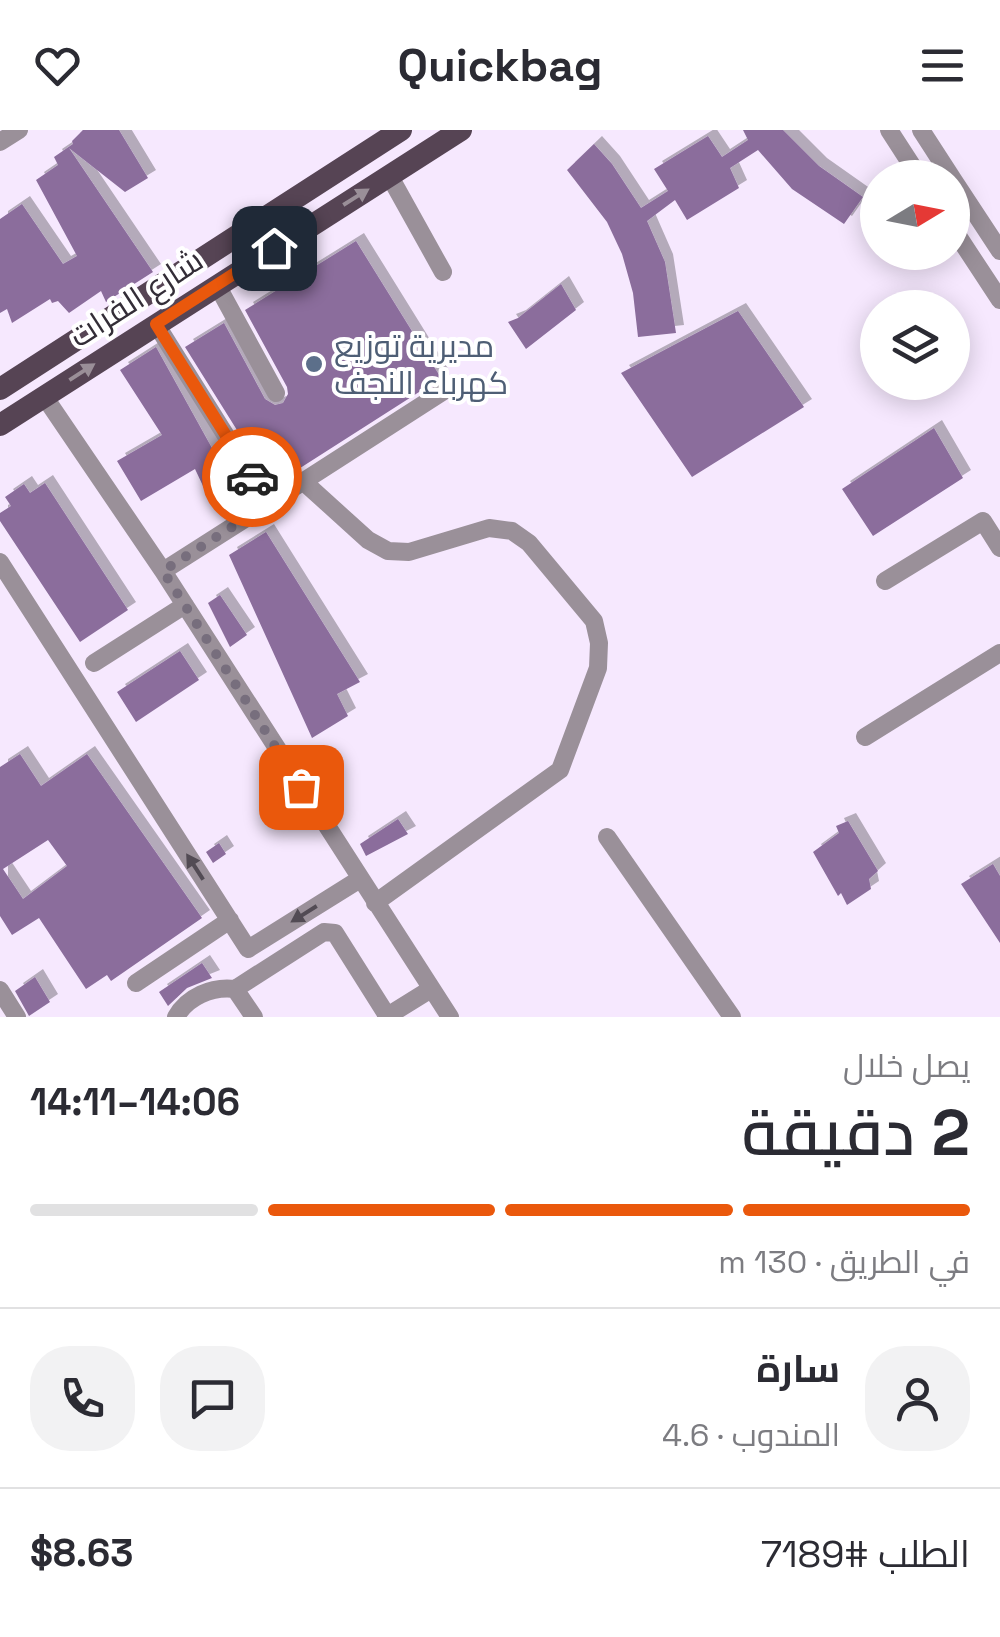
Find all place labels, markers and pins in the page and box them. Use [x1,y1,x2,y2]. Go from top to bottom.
pin [232,206,317,291]
place label: مديرية توزيع كهرباء النجف [334,326,508,403]
marker: مديرية توزيع كهرباء النجف [303,353,325,375]
pin [259,745,344,830]

